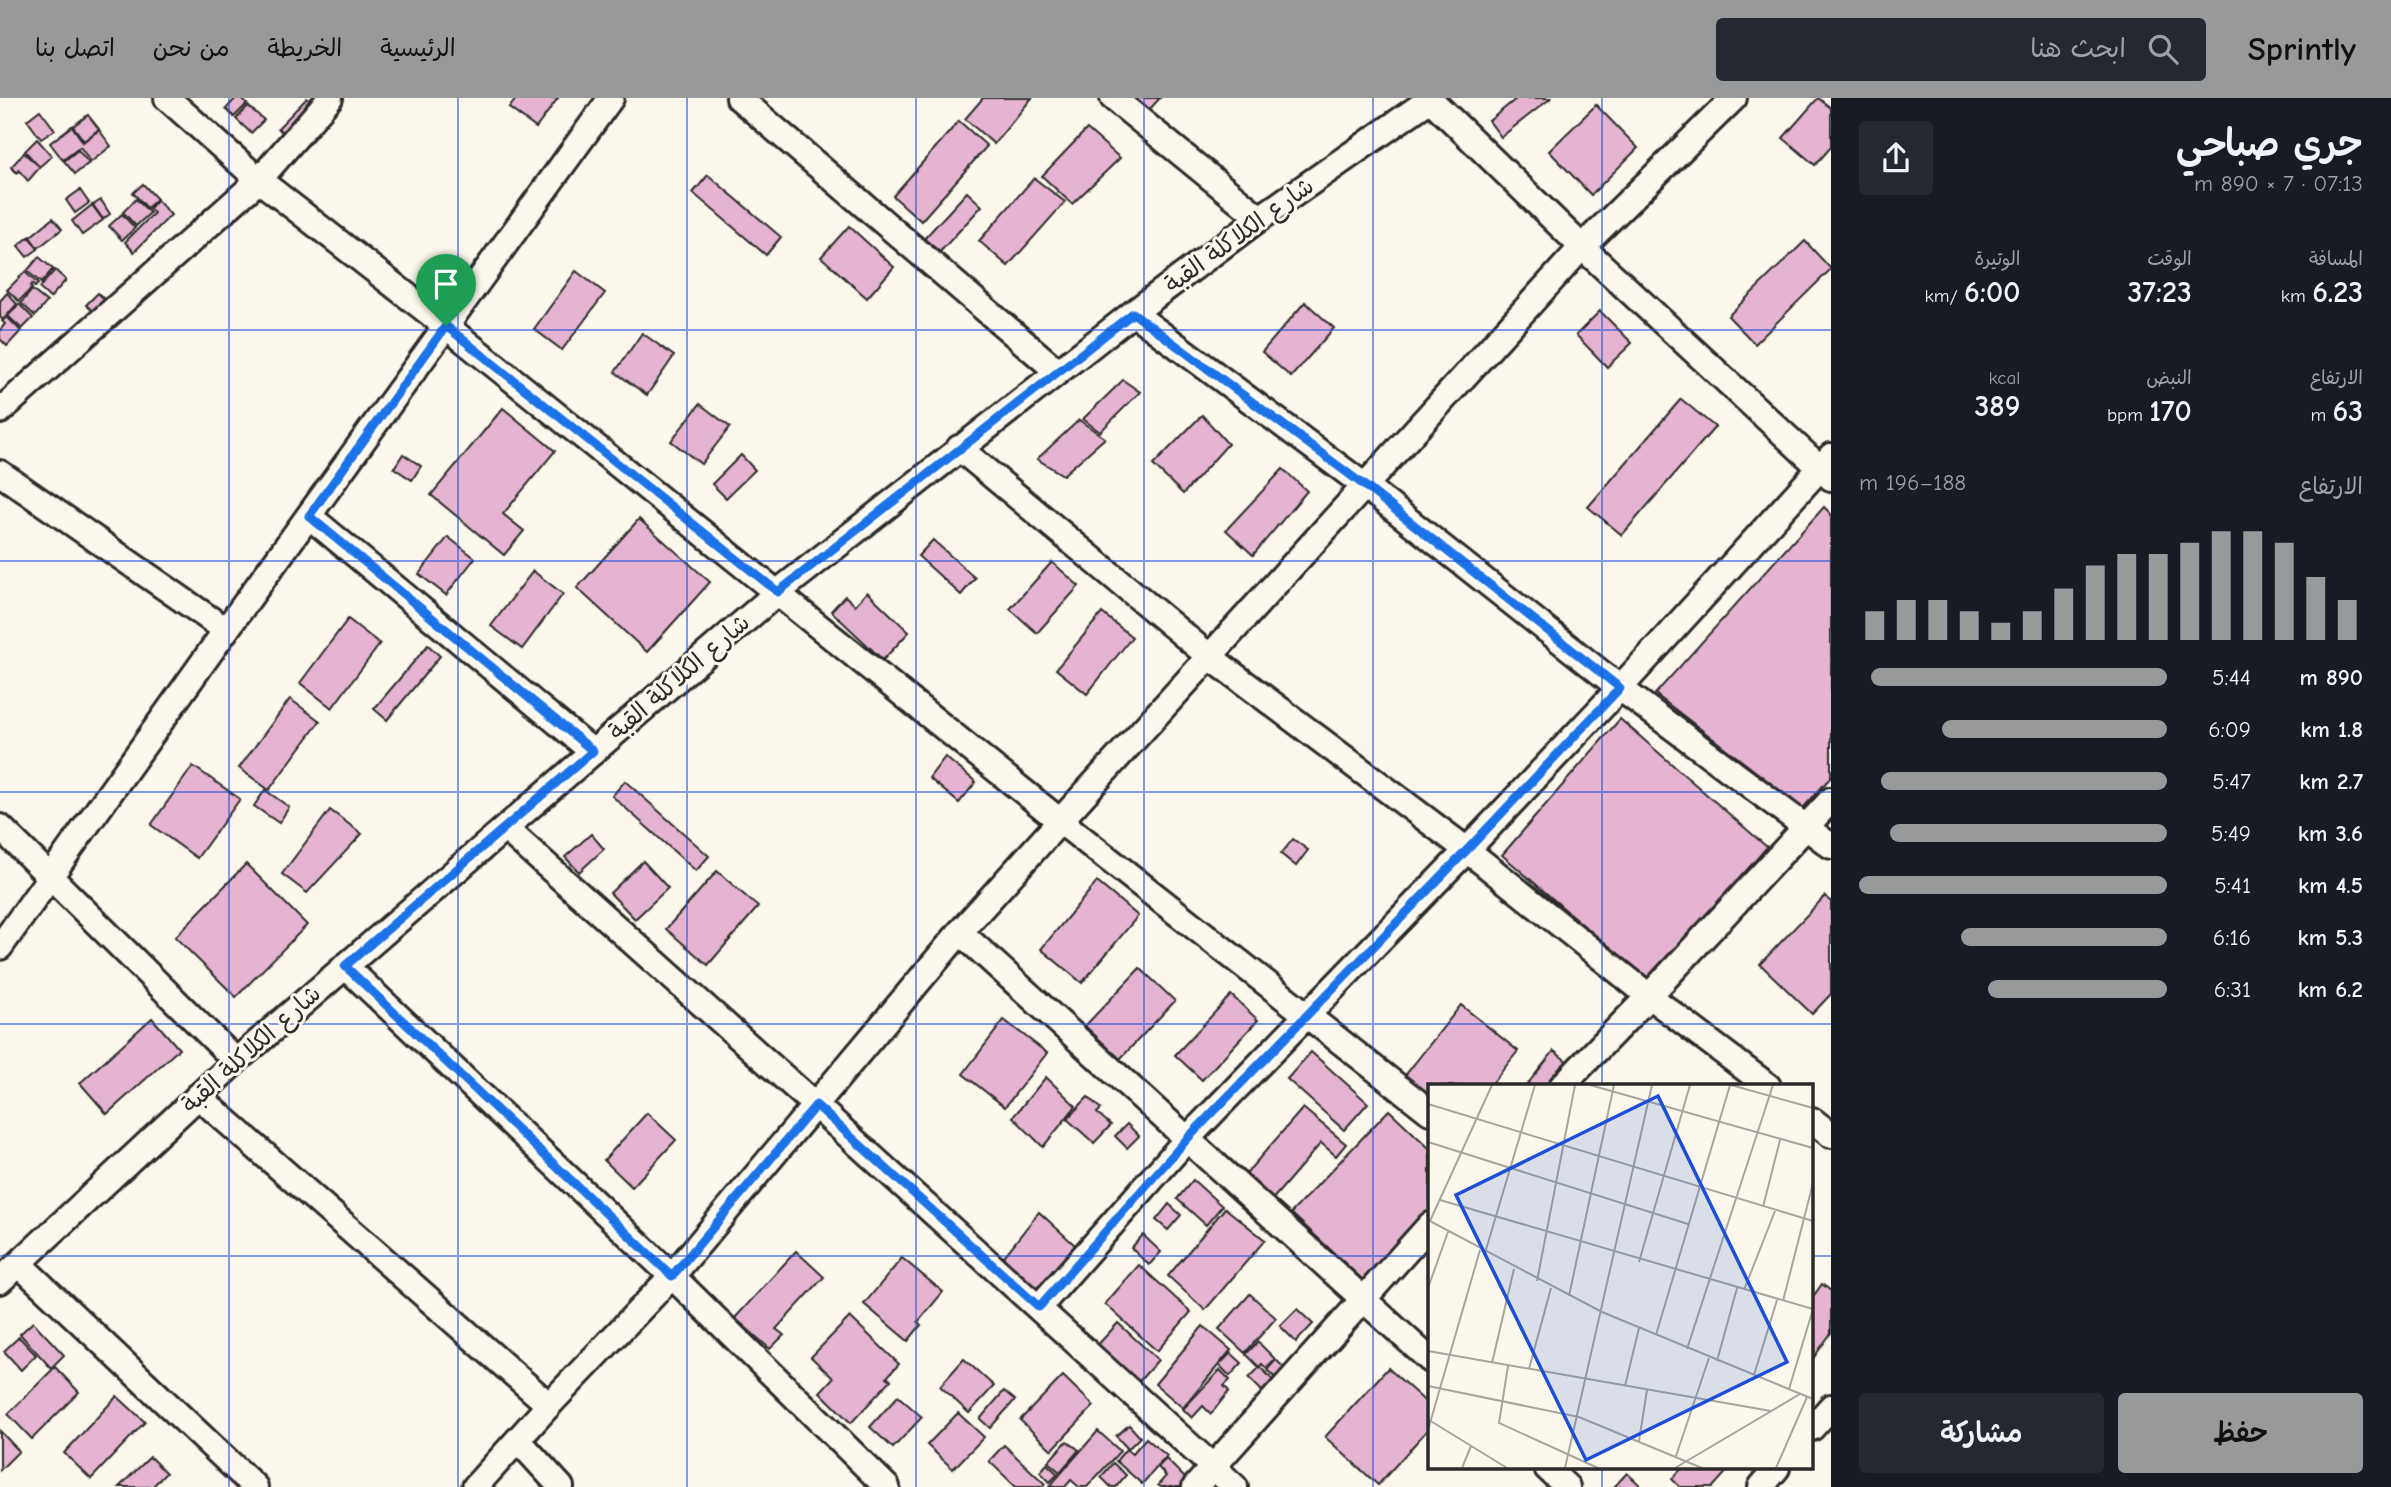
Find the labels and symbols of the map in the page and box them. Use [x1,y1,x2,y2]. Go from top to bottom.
street label: شارع الكلاكلة القبة [1159,172,1321,301]
pin [416,254,476,326]
street label: شارع الكلاكلة القبة [603,608,757,748]
street label: شارع الكلاكلة القبة [176,979,328,1121]
inset map [1428,1084,1814,1470]

